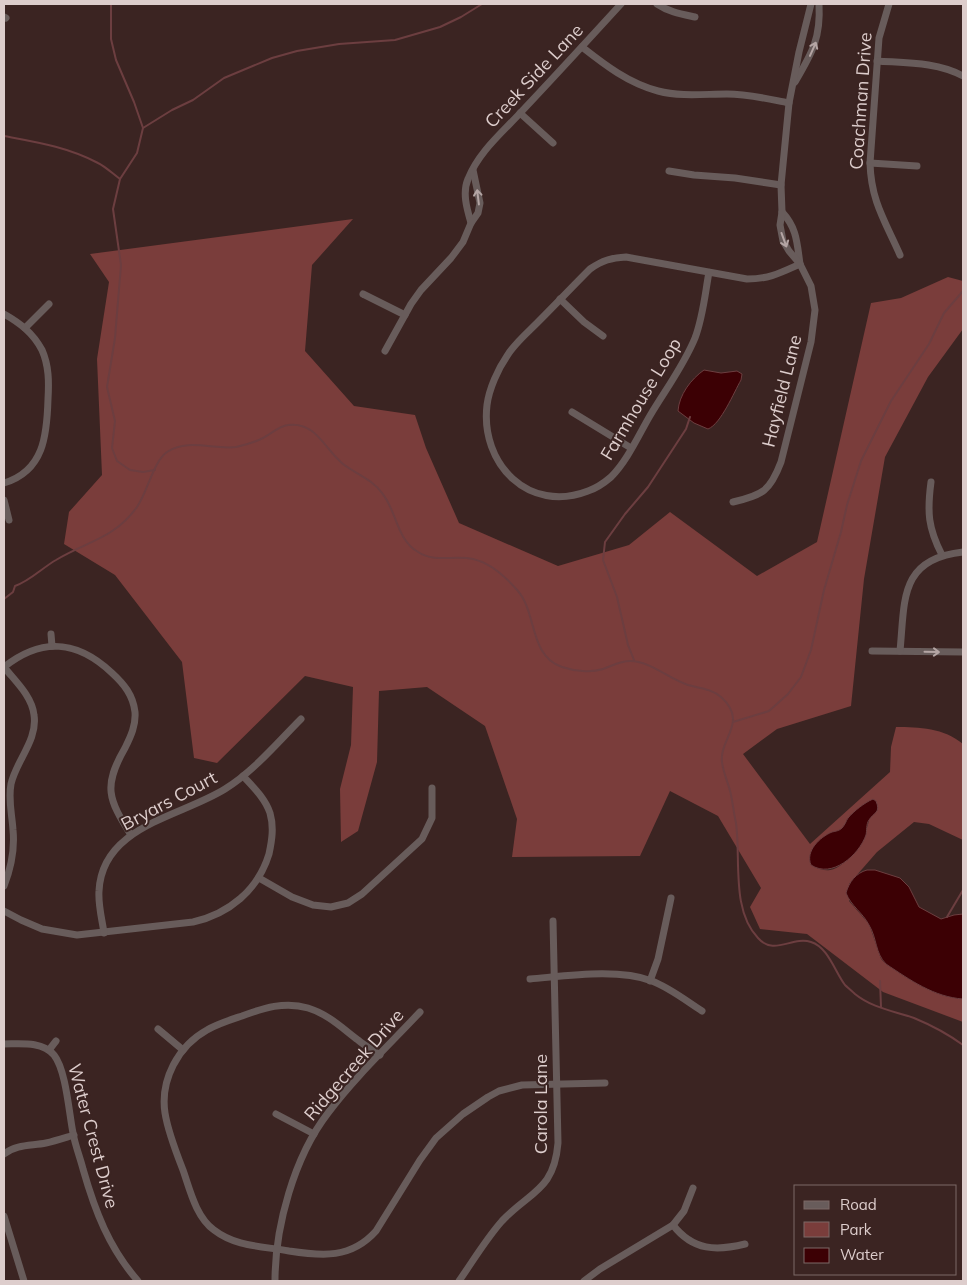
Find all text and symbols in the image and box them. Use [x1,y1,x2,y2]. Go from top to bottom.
street label: Creek Side Lane [480,19,588,133]
street label: Coachman Drive [844,32,877,170]
one-way arrow [808,42,818,57]
one-way arrow [473,190,483,206]
one-way arrow [780,232,789,247]
street label: Hayfield Lane [756,332,807,449]
street label: Farmhouse Loop [595,333,686,464]
one-way arrow [924,647,940,656]
street label: Bryars Court [117,766,221,835]
street label: Ridgecreek Drive [299,1004,408,1125]
street label: Carola Lane [529,1054,552,1154]
street label: Water Crest Drive [63,1061,124,1211]
legend [794,1185,957,1275]
text: Road [840,1195,877,1214]
text: Park [840,1220,872,1239]
text: Water [840,1245,884,1264]

